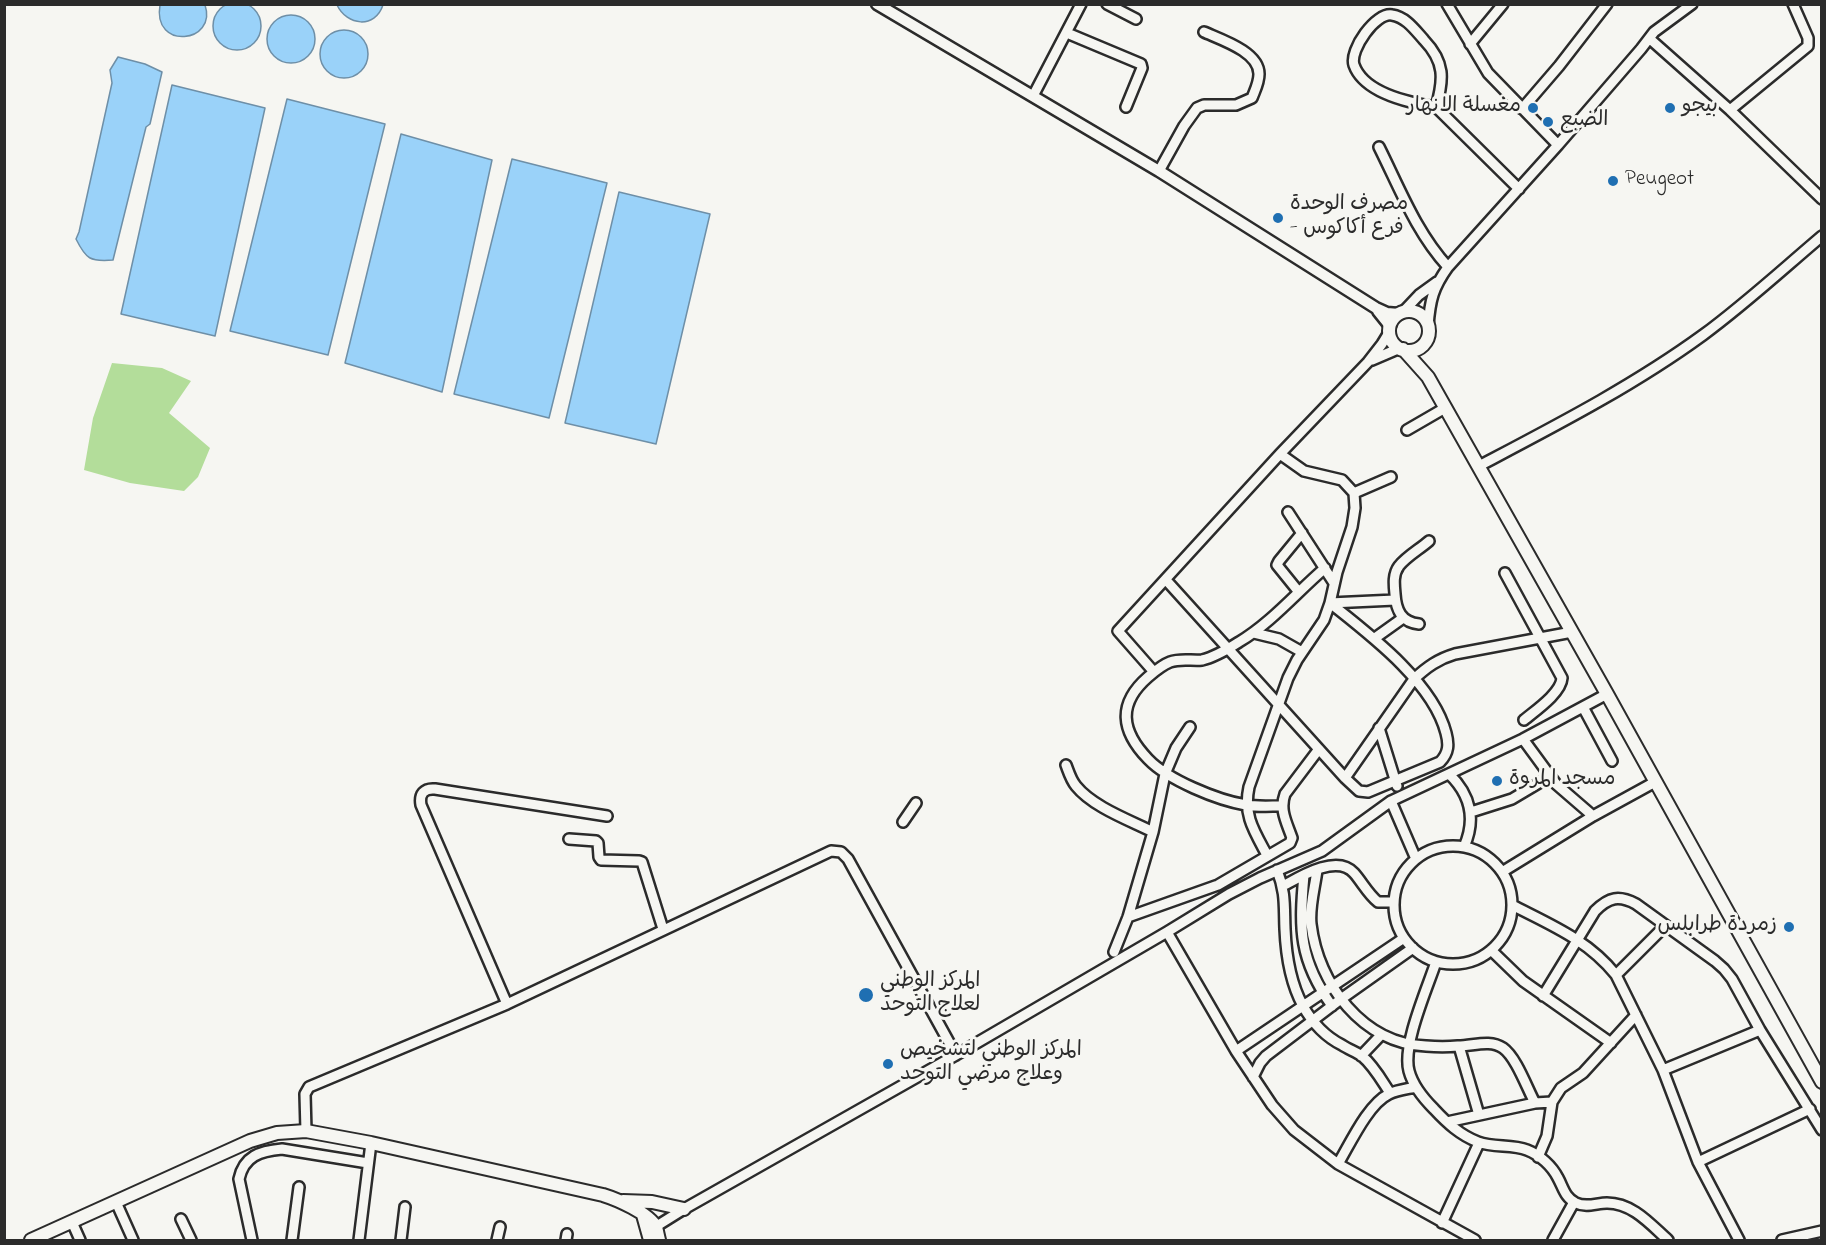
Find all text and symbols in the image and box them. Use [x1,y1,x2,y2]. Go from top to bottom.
place label: مغسلة الانهار [1407,95,1521,121]
place label: بيجو [1682,95,1718,121]
marker: مغسلة الانهار [1526,101,1540,115]
marker: بيجو [1663,101,1677,115]
place label: الضبع [1560,109,1608,135]
marker: الضبع [1541,115,1555,129]
place label: Peugeot [1625,168,1694,194]
marker: Peugeot [1606,174,1620,188]
place label: مصرف الوحدة - فرع أكاكوس [1290,193,1408,243]
marker: مصرف الوحدة - فرع أكاكوس [1271,211,1285,225]
place label: مسجد المروة [1509,768,1615,794]
marker: مسجد المروة [1490,774,1504,788]
place label: زمردة طرابلس [1658,914,1777,940]
marker: زمردة طرابلس [1782,920,1796,934]
place label: المركز الوطني لعلاج التوحد [880,970,980,1020]
marker: المركز الوطني لعلاج التوحد [857,986,875,1004]
place label: المركز الوطني لتشخيص وعلاج مرضي التوحد [900,1039,1082,1089]
marker: المركز الوطني لتشخيص وعلاج مرضي التوحد [881,1057,895,1071]

